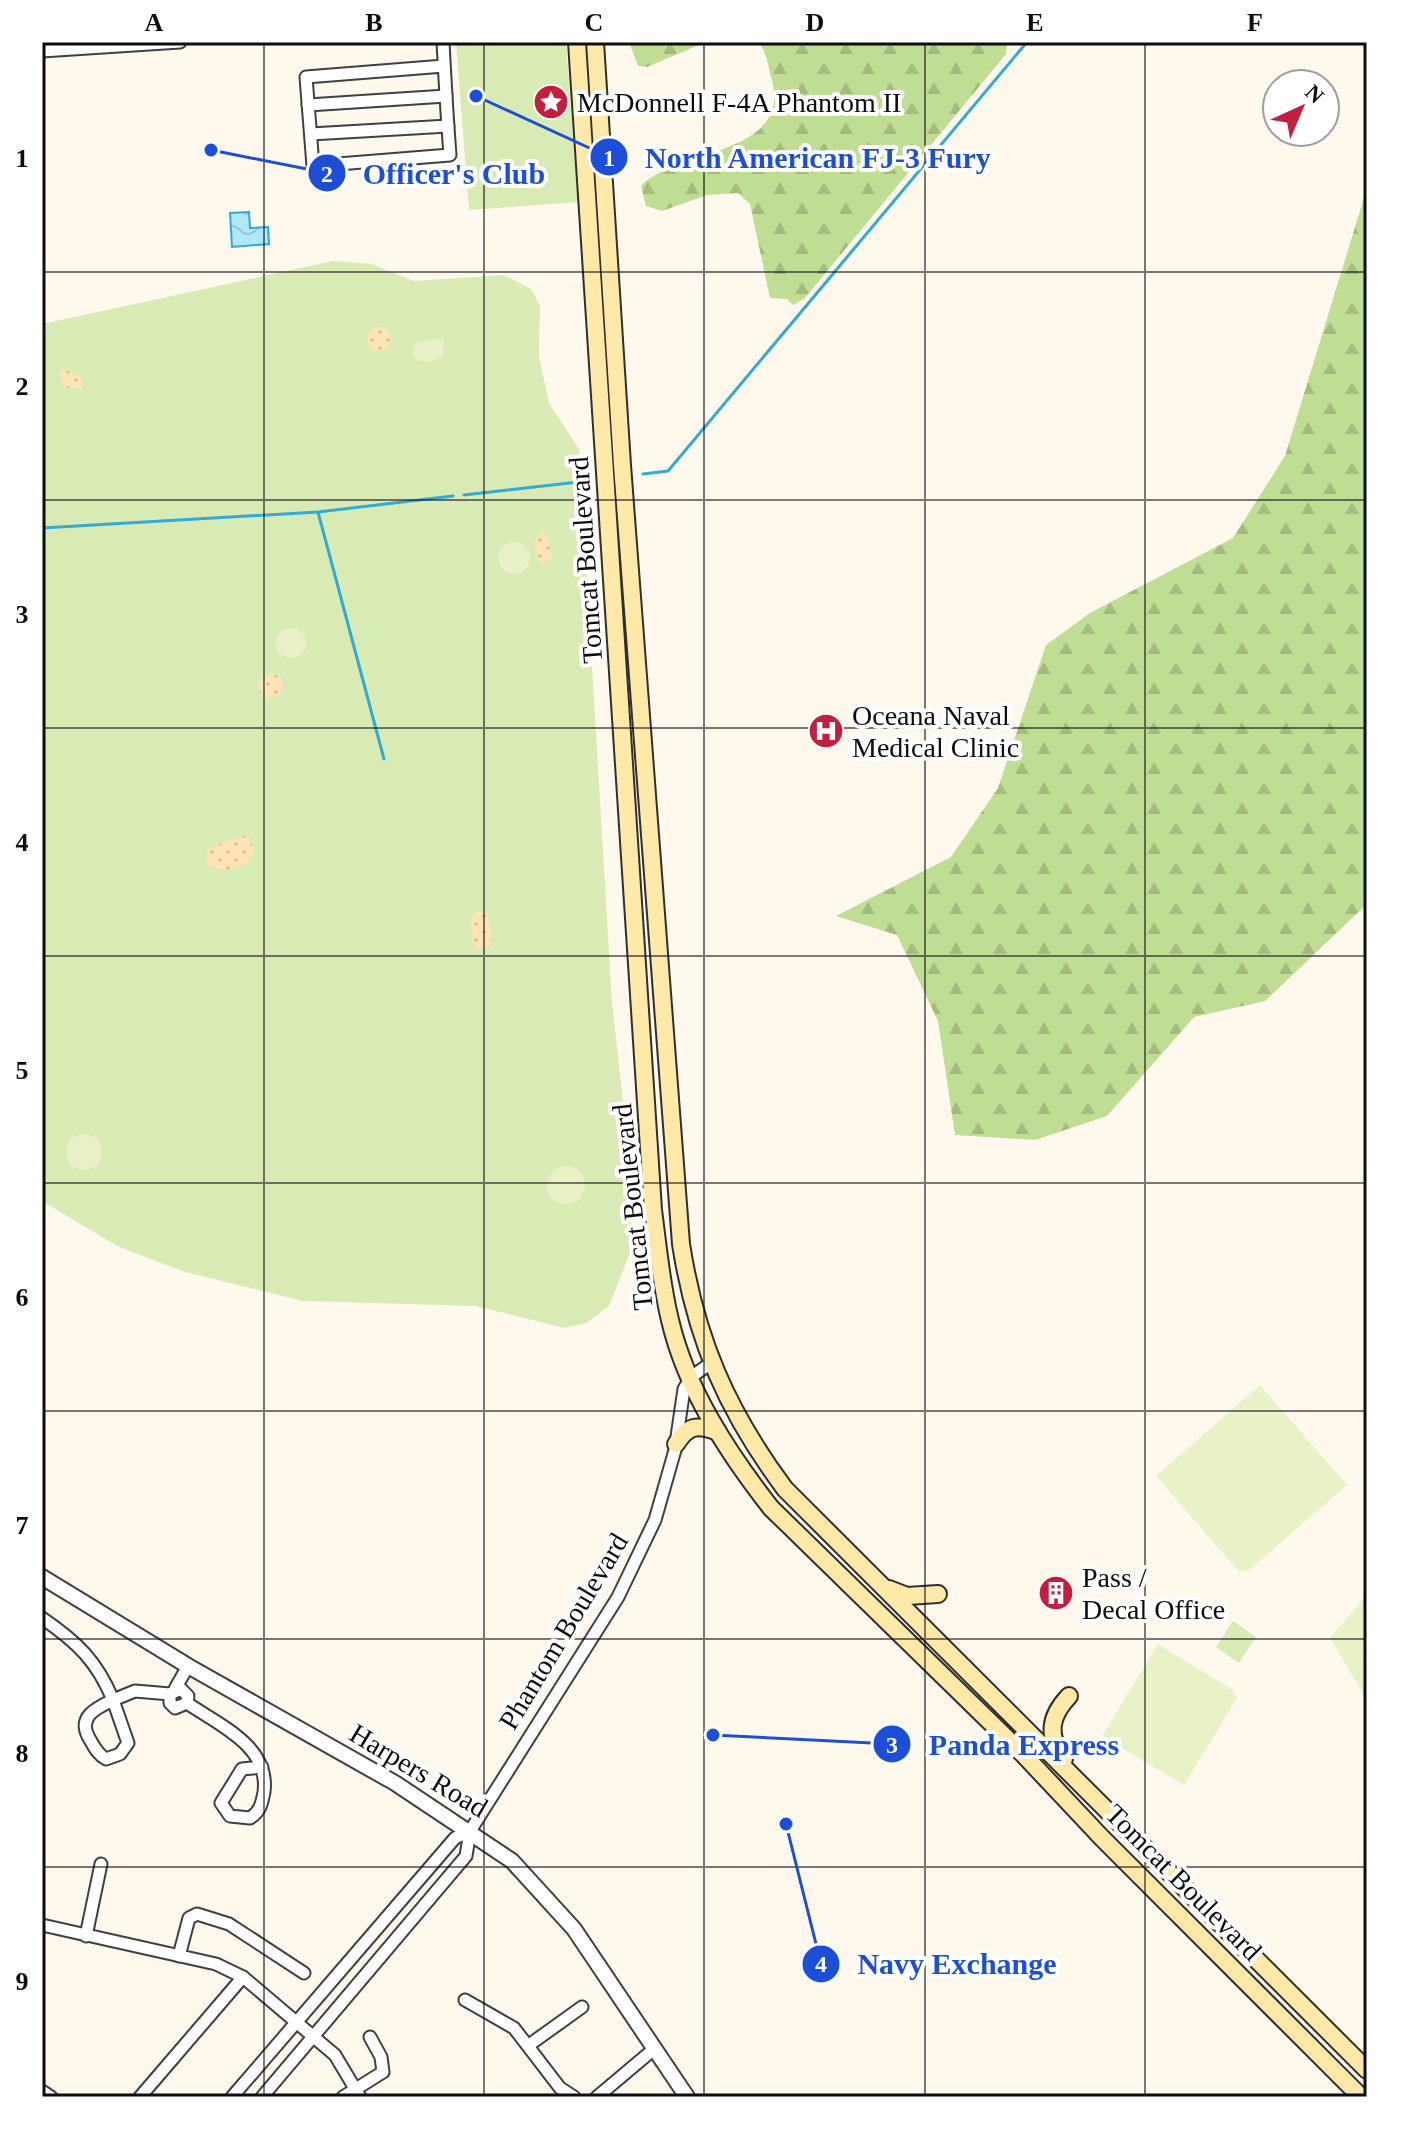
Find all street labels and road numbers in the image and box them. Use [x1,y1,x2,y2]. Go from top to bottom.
street label: Tomcat Boulevard [563,456,608,664]
street label: Tomcat Boulevard [606,1102,659,1312]
street label: Phantom Boulevard [493,1528,634,1735]
street label: Harpers Road [344,1717,493,1824]
street label: Tomcat Boulevard [1099,1798,1268,1967]

